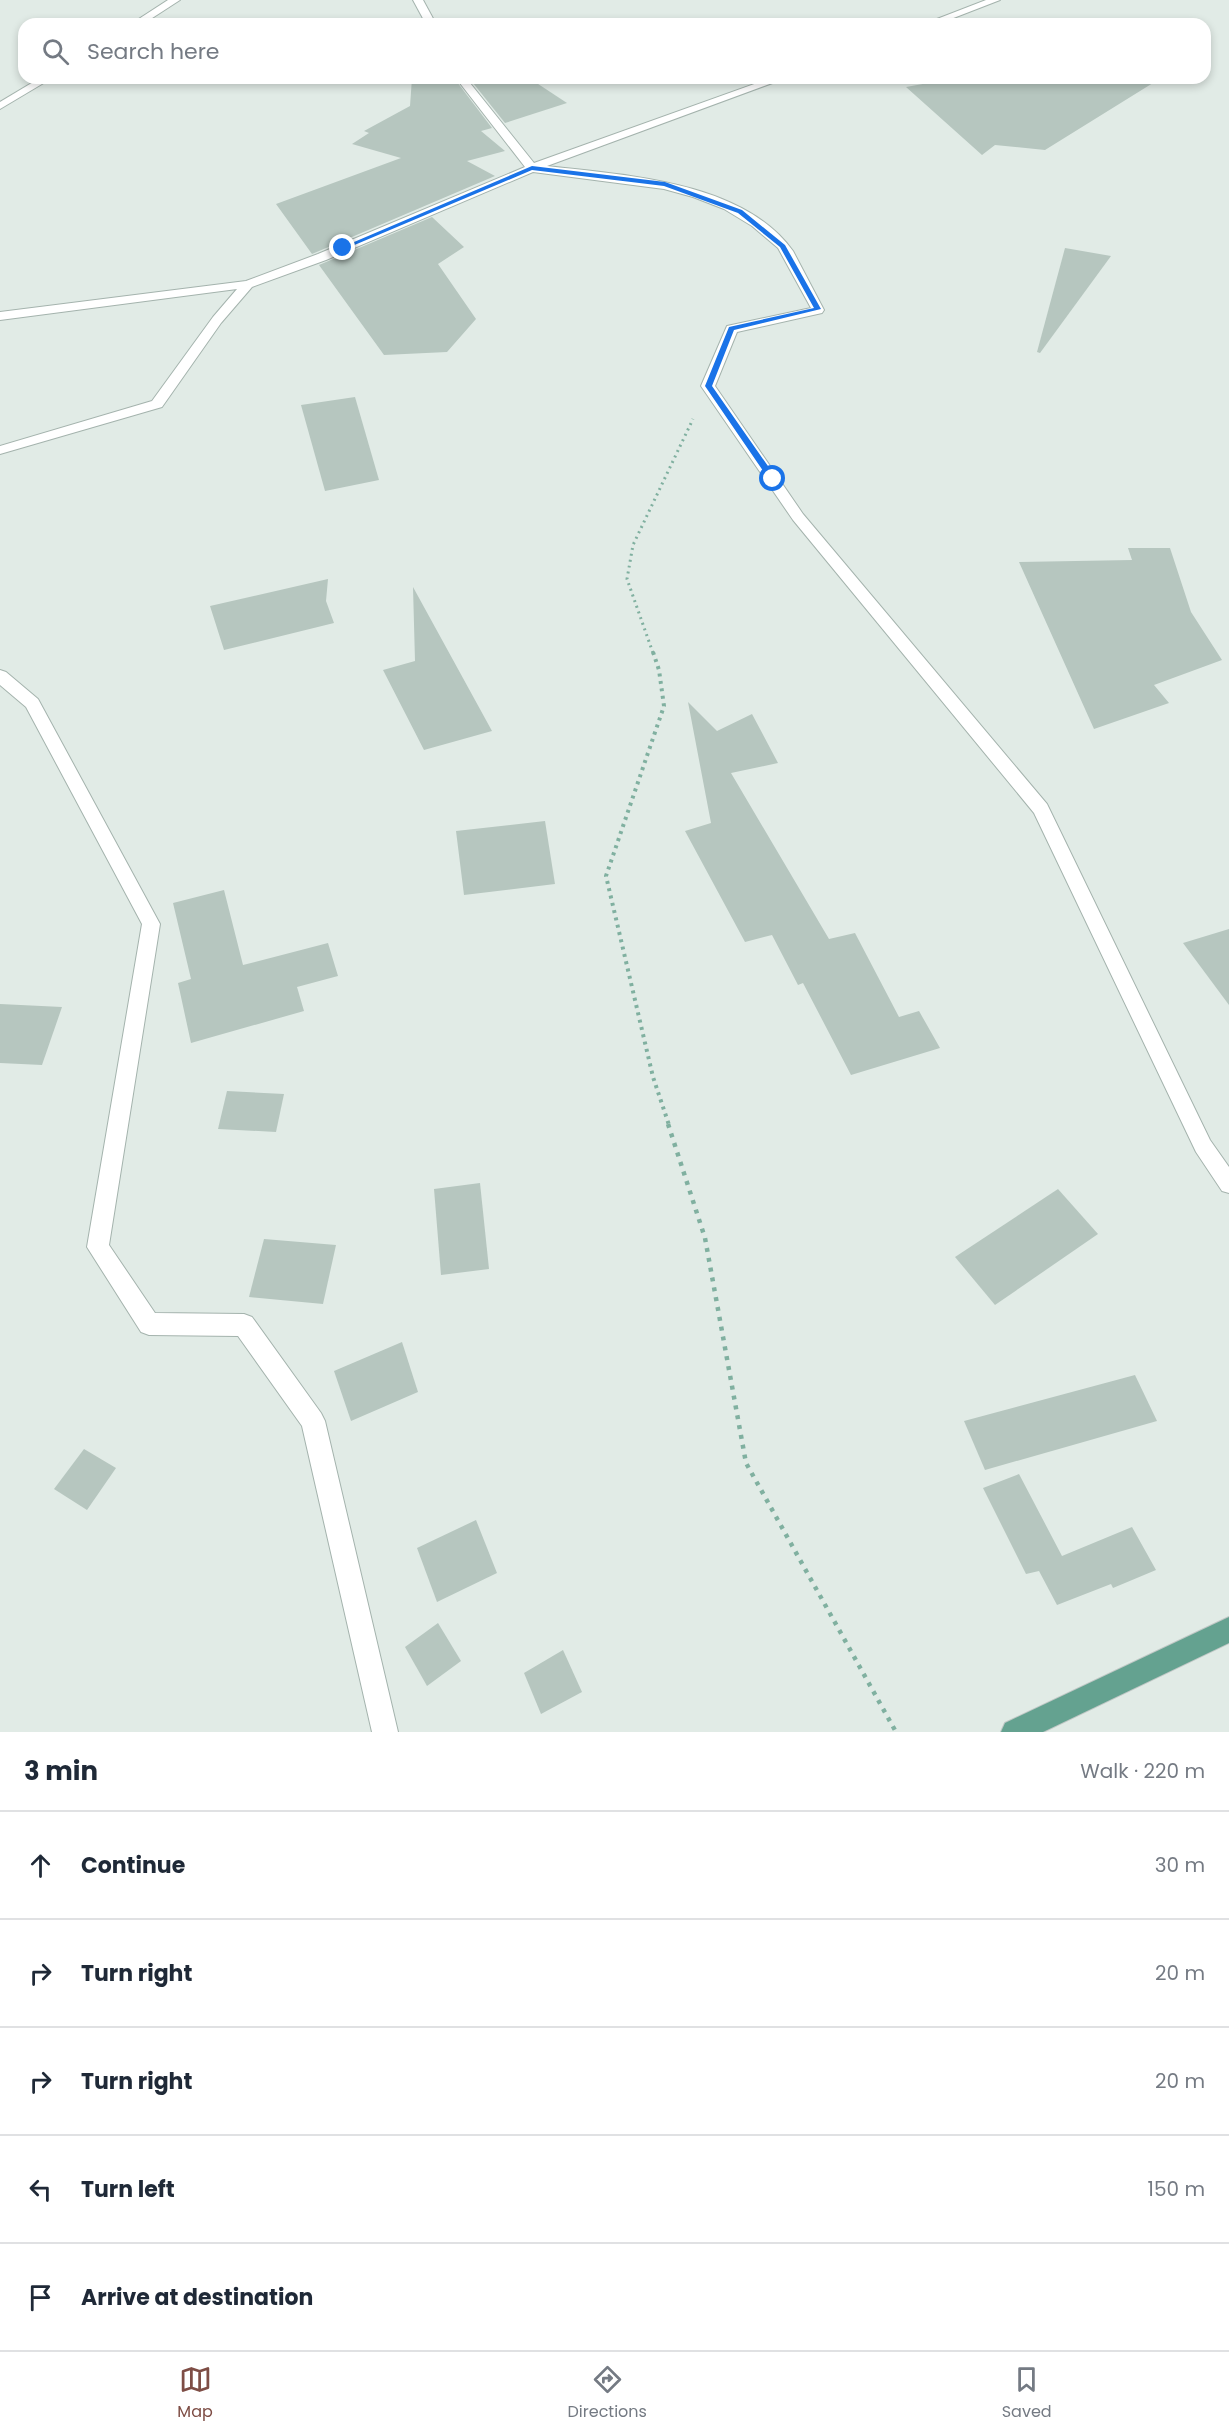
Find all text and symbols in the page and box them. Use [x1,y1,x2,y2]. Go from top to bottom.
search box [18,18,1211,84]
icon: search [39,35,72,68]
text: Search here [87,36,220,67]
route end [329,234,355,260]
route start [759,465,785,491]
text: 3 min [24,1753,98,1789]
text: Walk · 220 m [1080,1757,1205,1785]
icon: ahead [24,1849,57,1882]
text: Continue [81,1850,185,1881]
text: 30 m [1155,1851,1205,1879]
icon: right [24,1957,57,1990]
text: Turn right [81,1958,192,1989]
text: 20 m [1155,1959,1205,1987]
icon: right [24,2065,57,2098]
text: Turn right [81,2066,192,2097]
text: 20 m [1155,2067,1205,2095]
icon: left [24,2173,57,2206]
text: Turn left [81,2174,175,2205]
text: 150 m [1148,2175,1205,2203]
icon: arrive [24,2281,57,2314]
text: Arrive at destination [81,2282,313,2313]
tab: Map [177,2363,213,2424]
tab: Directions [568,2363,647,2424]
tab: Saved [1002,2363,1052,2424]

